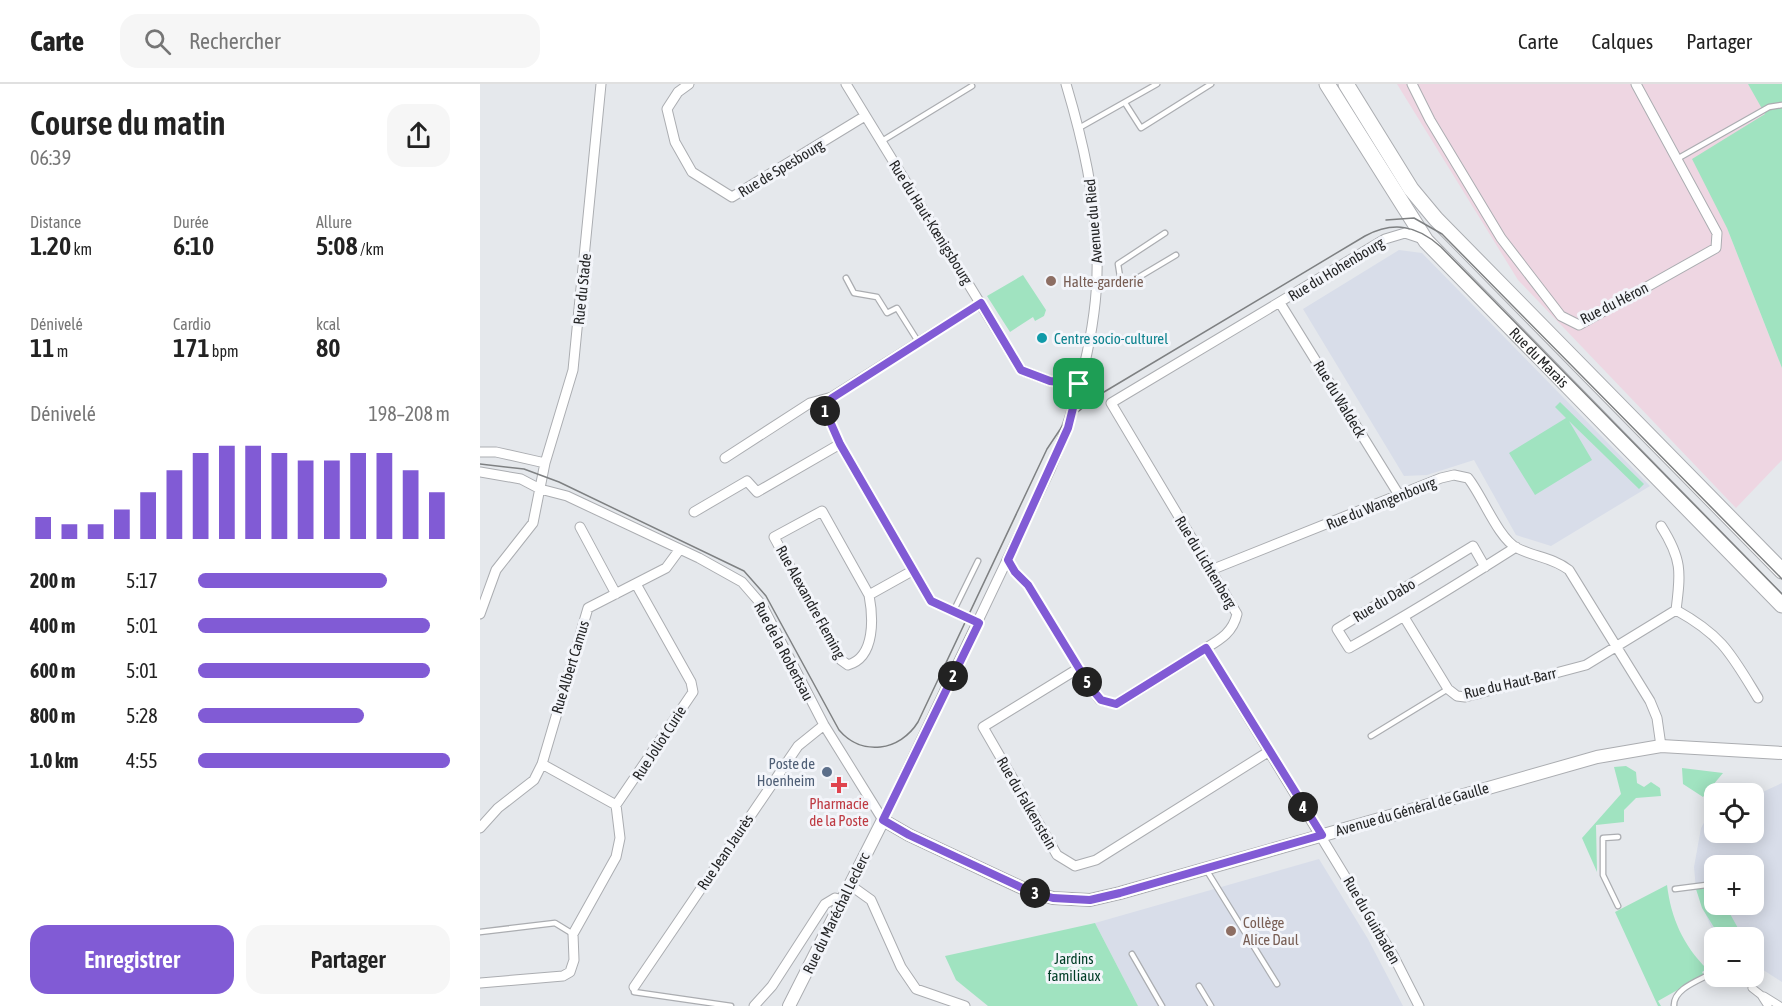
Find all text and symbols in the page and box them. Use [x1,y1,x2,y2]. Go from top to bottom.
search box [120,14,540,68]
text: Carte [30,25,84,57]
icon: search [141,25,174,58]
text: Rechercher [189,28,281,54]
text: Carte [1518,29,1559,53]
text: Calques [1592,29,1653,53]
text: Partager [1686,29,1752,53]
text: Course du matin [30,104,226,142]
button: share [387,104,450,167]
street label: Rue de Spesbourg [735,135,827,200]
text: 06:39 [30,146,71,169]
street label: Rue du Haut-Kœnigsbourg [886,157,976,288]
street label: Avenue du Ried [1081,178,1105,264]
text: Distance [30,213,81,231]
text: Durée [173,213,209,231]
text: Allure [316,213,352,231]
text: 1.20 [30,231,71,261]
text: 6:10 [173,231,214,261]
text: 5:08 [316,231,358,261]
street label: Rue du Hohenbourg [1285,233,1388,304]
text: km [71,240,92,258]
text: /km [358,240,384,258]
street label: Rue du Stade [570,252,594,325]
place label: Halte-garderie [1063,273,1144,290]
marker: Halte-garderie [1044,274,1058,288]
street label: Rue du Héron [1577,279,1651,327]
text: Dénivelé [30,315,83,333]
text: Cardio [173,315,211,333]
text: kcal [316,315,340,333]
street label: Rue du Marais [1507,324,1573,391]
place label: Centre socio-culturel [1054,330,1168,347]
marker: Centre socio-culturel [1035,331,1049,345]
text: 11 [30,333,54,363]
text: 171 [173,333,210,363]
text: 80 [316,333,340,363]
text: m [54,342,68,360]
text: bpm [210,342,239,360]
street label: Rue du Waldeck [1310,357,1370,441]
pin [1053,358,1104,409]
icon: arrive [1062,367,1095,400]
pin: 1 [810,396,840,426]
text: Dénivelé [30,402,96,425]
text: 198–208 m [368,402,450,425]
text: 1 [821,402,829,420]
street label: Rue du Wangenbourg [1324,473,1439,533]
street label: Rue du Lichtenberg [1172,513,1241,612]
street label: Rue Alexandre Fleming [773,542,849,662]
text: 200 m [30,569,75,592]
text: 5:17 [126,569,158,592]
street label: Rue du Dabo [1350,575,1418,625]
street label: Rue de la Robertsau [751,599,817,703]
text: 400 m [30,614,75,637]
text: 5:01 [126,614,158,637]
street label: Rue Albert Camus [548,618,592,716]
text: 600 m [30,659,75,682]
text: 5:01 [126,659,158,682]
pin: 2 [938,661,968,691]
street label: Rue du Haut-Barr [1462,664,1558,702]
text: 2 [949,667,957,685]
pin: 5 [1072,667,1102,697]
text: 5 [1083,673,1091,691]
street label: Rue Joliot Curie [629,703,689,783]
text: 800 m [30,704,75,727]
text: 5:28 [126,704,158,727]
text: 1.0 km [30,749,78,772]
text: 4:55 [126,749,158,772]
street label: Rue du Falkenstein [994,754,1060,852]
place label: Poste de Hoenheim [757,755,815,789]
marker: Poste de Hoenheim [820,765,834,779]
marker: Pharmacie de la Poste [832,778,846,792]
street label: Avenue du Général de Gaulle [1333,779,1491,839]
map controls [1704,783,1764,987]
button: locate [1704,783,1764,843]
pin: 4 [1288,792,1318,822]
place label: Pharmacie de la Poste [809,795,869,829]
text: 4 [1299,798,1307,816]
street label: Rue Jean Jaurès [694,811,756,893]
street label: Rue du Maréchal Leclerc [799,849,873,976]
button: + [1704,855,1764,915]
street label: Rue du Guirbaden [1340,873,1404,967]
pin: 3 [1020,878,1050,908]
text: 3 [1031,884,1039,902]
place label: Collège Alice Daul [1243,914,1299,948]
marker: Collège Alice Daul [1224,924,1238,938]
button: Enregistrer [30,925,234,994]
button: Partager [246,925,450,994]
button: − [1704,927,1764,987]
park label: Jardins familiaux [1047,950,1101,984]

